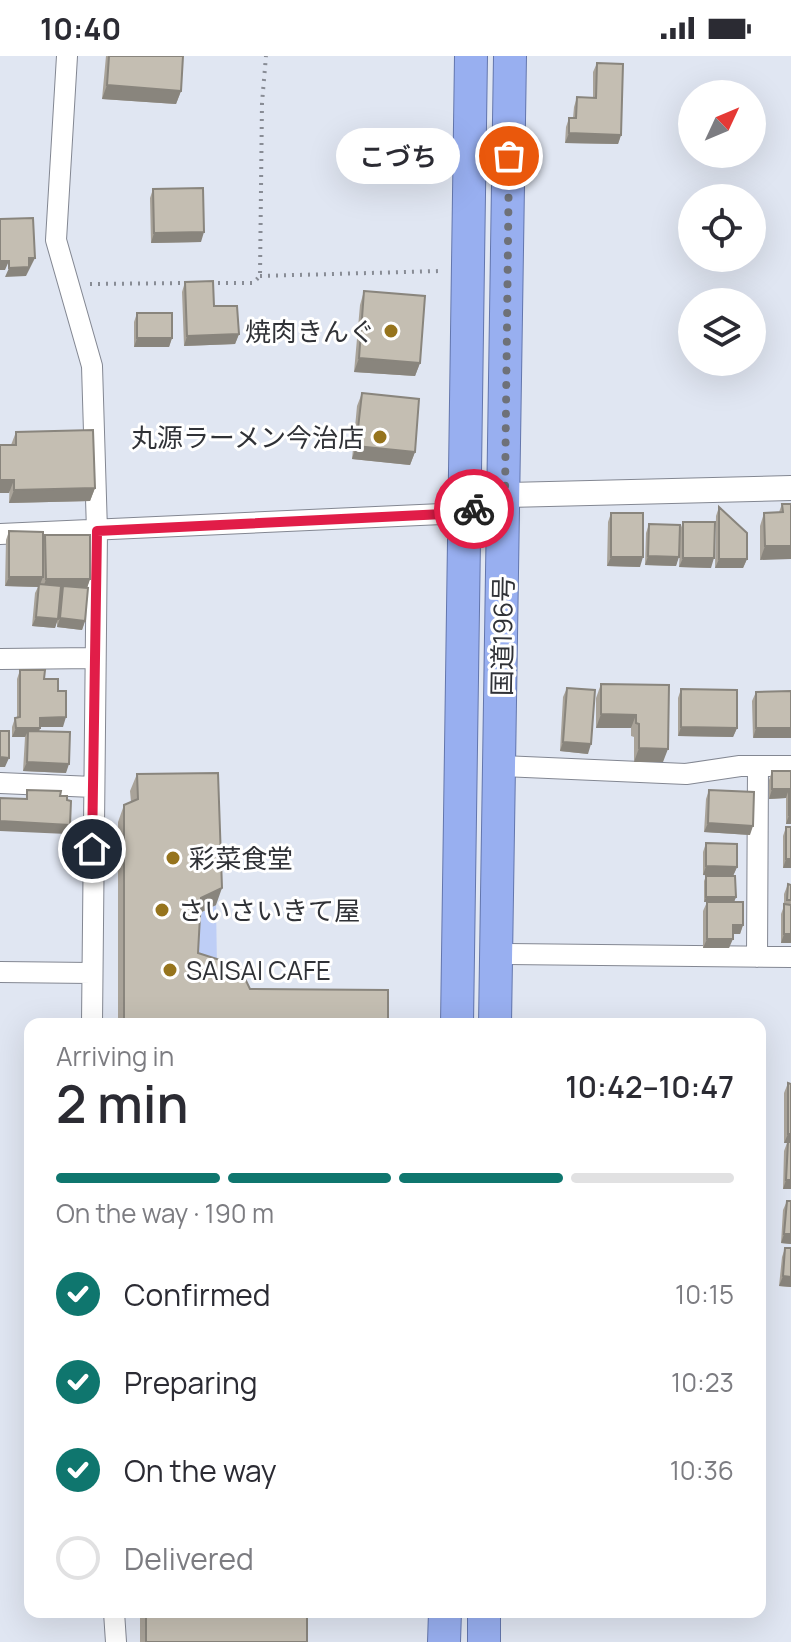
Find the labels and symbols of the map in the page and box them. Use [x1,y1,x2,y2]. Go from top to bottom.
north arrow [678,80,766,168]
pin [475,122,543,190]
callout: こづち [337,128,461,184]
place label: 焼肉きんぐ [245,313,375,349]
marker: 焼肉きんぐ [382,322,400,340]
place label: 丸源ラーメン今治店 [131,419,364,455]
marker: 丸源ラーメン今治店 [371,428,389,446]
courier [434,469,514,549]
street label: 国道196号 [483,575,521,697]
pin [58,815,126,883]
place label: 彩菜食堂 [189,840,293,876]
marker: 彩菜食堂 [164,849,182,867]
place label: さいさいきて屋 [178,892,360,928]
marker: さいさいきて屋 [153,901,171,919]
place label: SAISAI CAFE [186,952,331,988]
marker: SAISAI CAFE [161,961,179,979]

